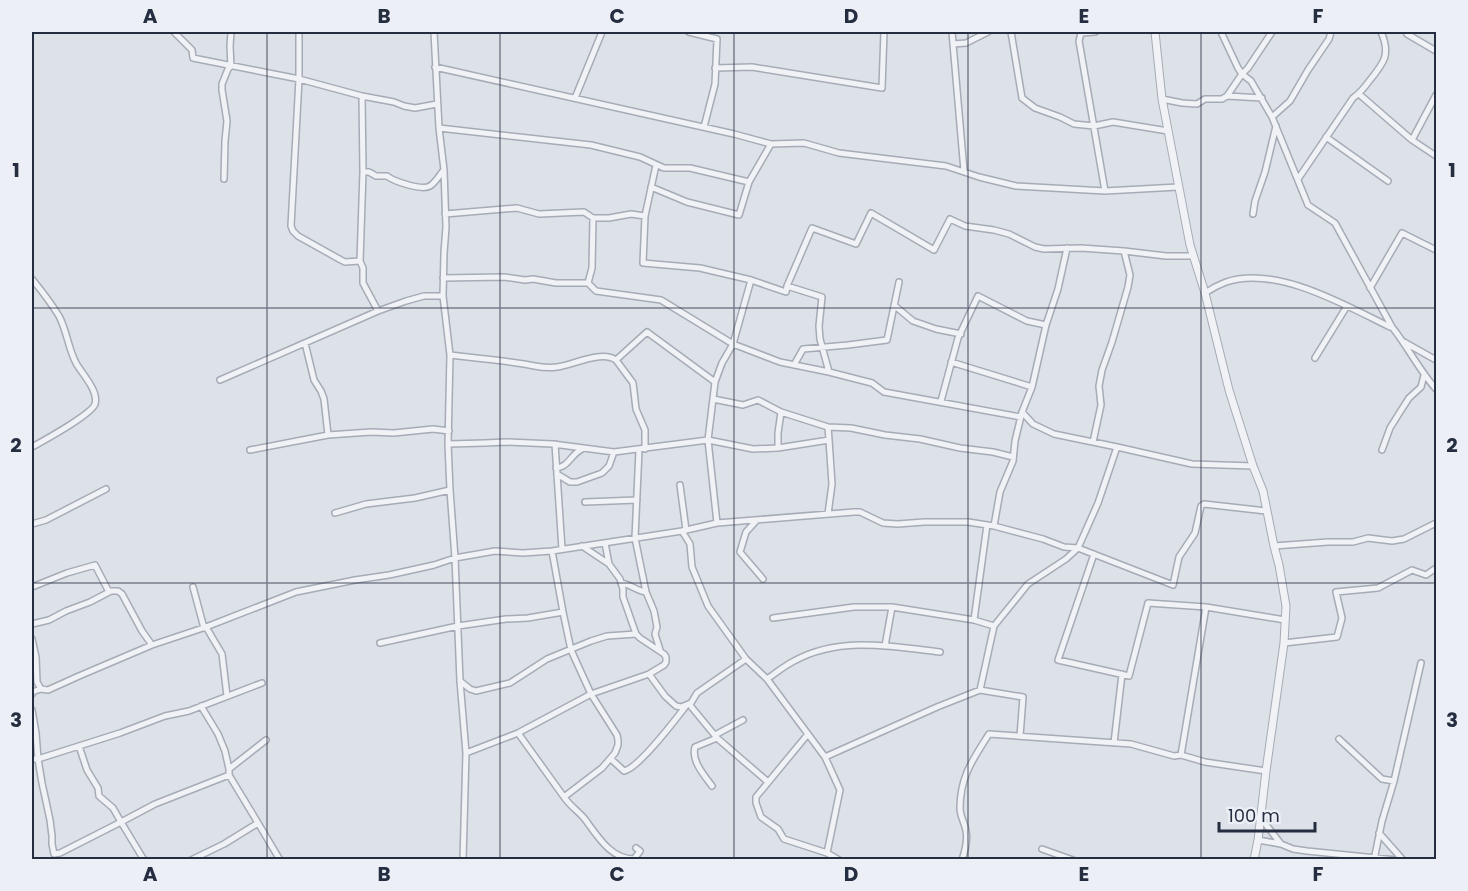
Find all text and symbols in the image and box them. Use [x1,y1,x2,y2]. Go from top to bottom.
text: A [143,2,158,30]
text: B [377,2,391,30]
text: C [609,2,625,30]
text: D [844,2,858,30]
text: E [1079,2,1089,30]
text: F [1313,2,1324,30]
text: 1 [12,156,20,184]
text: 1 [1448,156,1456,184]
text: 2 [10,431,22,459]
text: 2 [1446,431,1458,459]
text: 3 [10,706,22,734]
text: 3 [1446,706,1458,734]
scale bar [1219,795,1315,833]
text: 100 m [1228,803,1280,828]
text: A [143,860,158,888]
text: B [377,860,391,888]
text: C [609,860,625,888]
text: D [844,860,858,888]
text: E [1079,860,1089,888]
text: F [1313,860,1324,888]

